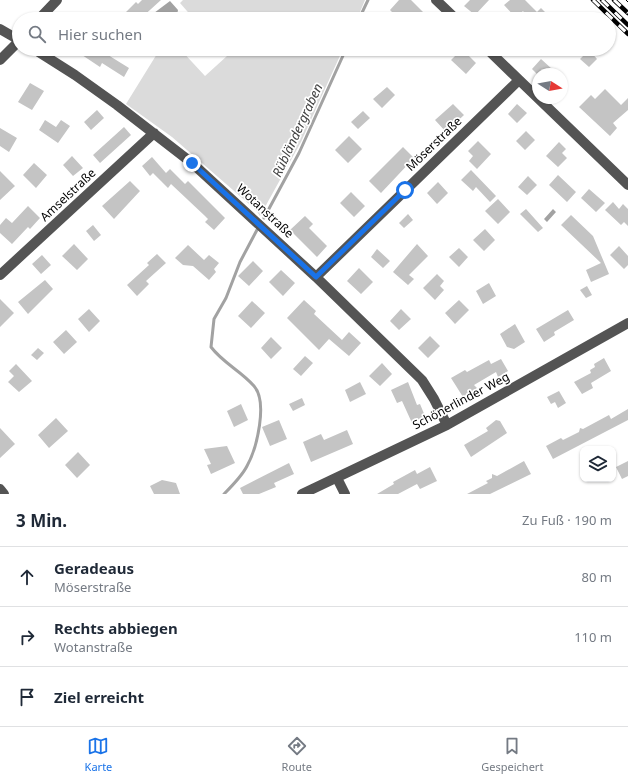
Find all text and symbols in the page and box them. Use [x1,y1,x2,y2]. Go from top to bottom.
search box [12,12,616,56]
icon: search [26,23,48,45]
text: Hier suchen [58,24,142,44]
north arrow [532,68,568,104]
water label: Rübländergraben [267,80,327,180]
street label: Möserstraße [402,113,465,175]
route end [183,154,201,172]
street label: Amselstraße [36,164,99,225]
street label: Wotanstraße [233,180,298,242]
route start [396,181,414,199]
street label: Schönerlinder Weg [410,368,512,433]
map controls [580,446,616,482]
button: layers [580,446,616,482]
text: 3 Min. [16,509,67,532]
text: Zu Fuß · 190 m [522,511,612,529]
text: Geradeaus [54,558,134,578]
icon: ahead [16,566,38,588]
text: 80 m [582,568,612,586]
text: Möserstraße [54,578,131,596]
text: Rechts abbiegen [54,618,178,638]
icon: right [16,626,38,648]
text: 110 m [574,628,612,646]
text: Wotanstraße [54,638,133,656]
icon: arrive [16,686,38,708]
text: Ziel erreicht [54,687,144,707]
tab: Karte [85,735,112,774]
tab: Route [282,735,312,774]
tab: Gespeichert [481,735,543,774]

